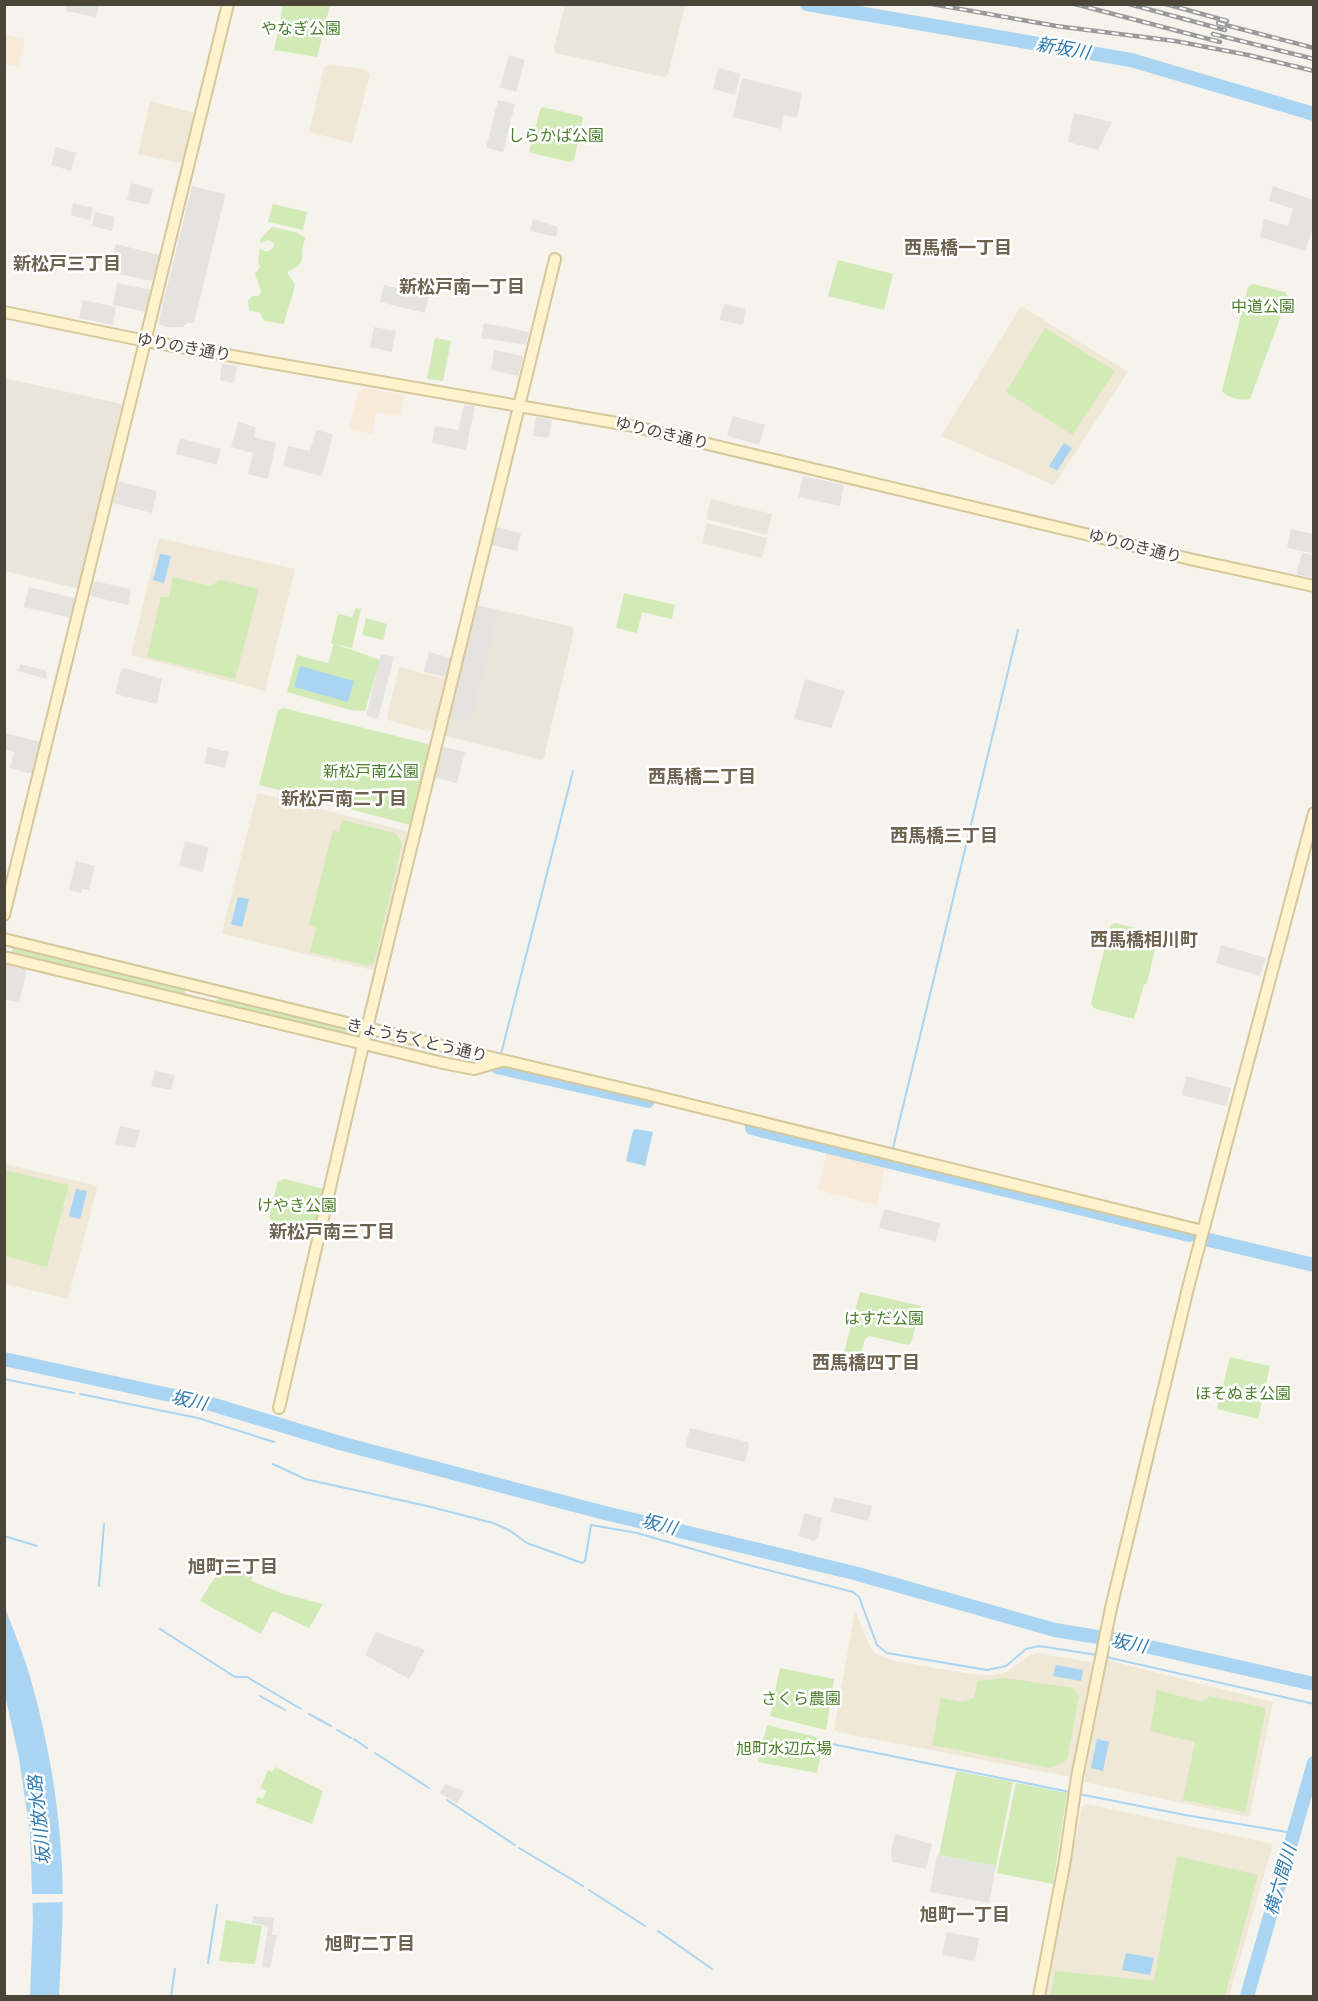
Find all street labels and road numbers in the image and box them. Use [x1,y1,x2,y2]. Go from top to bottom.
street label: ゆりのき通り [135,329,233,365]
street label: ゆりのき通り [613,413,711,453]
street label: ゆりのき通り [1086,525,1184,567]
street label: きょうちくとう通り [345,1015,489,1065]

